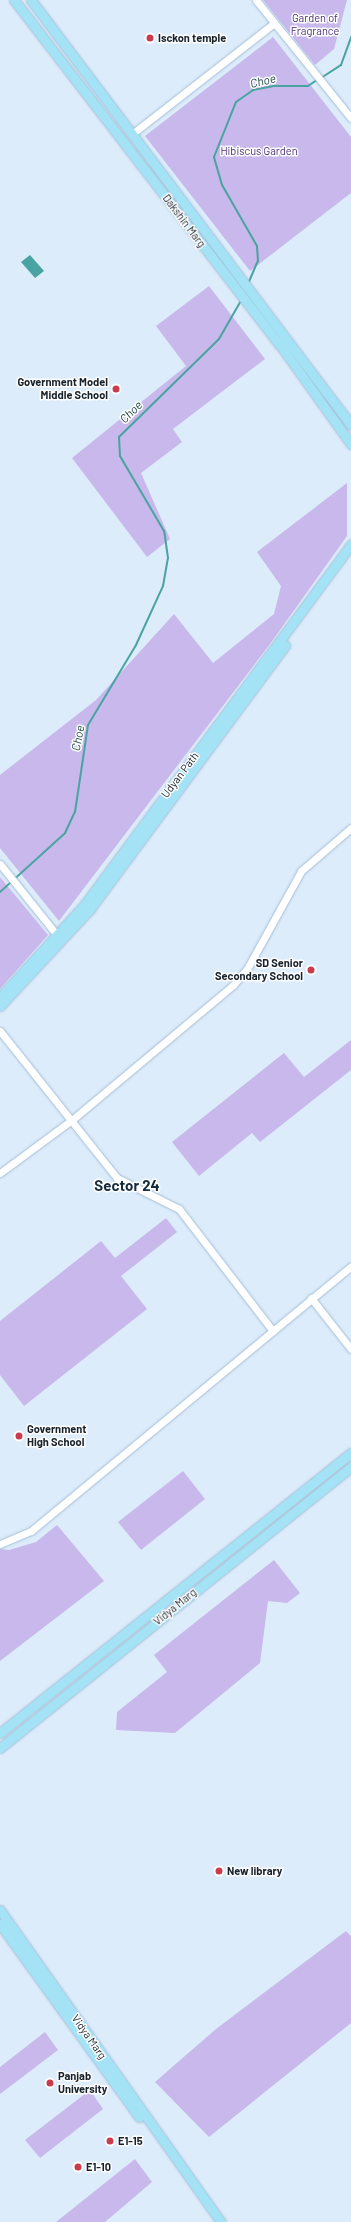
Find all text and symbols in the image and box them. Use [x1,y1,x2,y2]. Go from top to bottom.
park label: Garden of Fragrance [291,12,339,38]
place label: Isckon temple [158,31,226,45]
marker: Isckon temple [145,33,155,43]
water label: Choe [249,71,277,91]
park label: Hibiscus Garden [220,144,298,158]
street label: Dakshin Marg [160,192,208,250]
place label: Government Model Middle School [17,376,108,402]
marker: Government Model Middle School [111,384,121,394]
water label: Choe [117,398,145,426]
water label: Choe [68,724,88,752]
street label: Udyan Path [159,750,201,800]
place label: SD Senior Secondary School [215,957,303,983]
marker: SD Senior Secondary School [306,965,316,975]
district label: Sector 24 [94,1177,160,1195]
place label: Government High School [27,1423,86,1449]
marker: Government High School [14,1431,24,1441]
street label: Vidya Marg [151,1586,199,1628]
place label: New library [227,1864,282,1878]
marker: New library [214,1866,224,1876]
street label: Vidya Marg [69,2012,109,2062]
place label: Panjab University [58,2070,107,2096]
marker: Panjab University [45,2078,55,2088]
place label: E1-15 [118,2134,143,2148]
marker: E1-15 [105,2136,115,2146]
place label: E1-10 [86,2160,111,2174]
marker: E1-10 [73,2162,83,2172]

